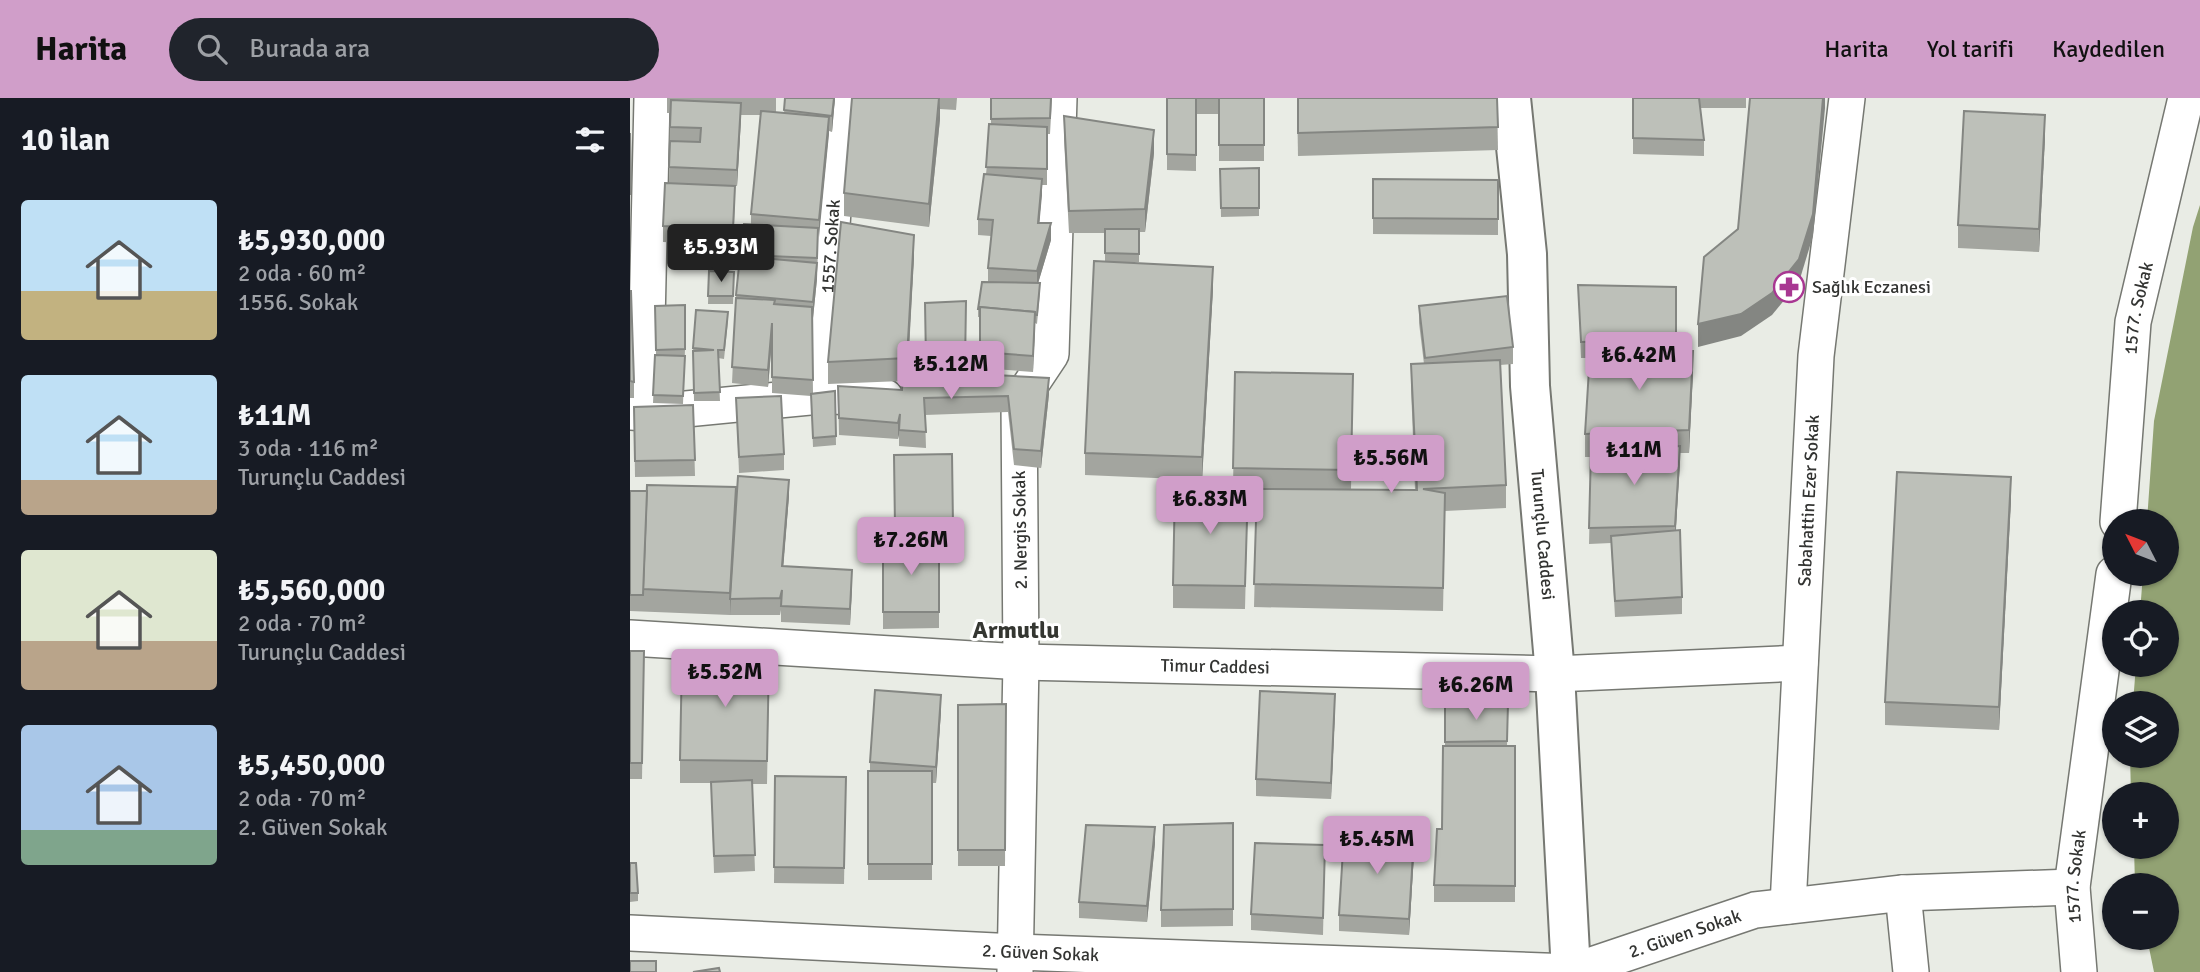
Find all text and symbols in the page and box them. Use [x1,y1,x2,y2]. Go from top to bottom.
search box [169,18,659,81]
text: Harita [35,29,127,70]
icon: search [193,30,231,68]
text: Burada ara [249,33,370,65]
text: Harita [1824,34,1889,64]
text: Yol tarifi [1927,34,2014,64]
text: Kaydedilen [2052,34,2165,64]
icon: filters [571,121,609,159]
text: 10 ilan [21,122,110,159]
street label: 1557. Sokak [816,199,845,294]
text: ₺5,930,000 [238,222,385,259]
pin: ₺5.93M [664,225,778,284]
icon: home [77,228,161,312]
text: ₺5.93M [683,232,759,261]
text: 2 oda · 60 m² [238,259,366,288]
street label: 1577. Sokak [2120,260,2158,355]
pharmacy icon: Sağlık Eczanesi [1772,270,1806,304]
place label: Sağlık Eczanesi [1812,276,1931,298]
text: 1556. Sokak [238,288,358,317]
pin: ₺6.42M [1582,332,1696,392]
text: ₺6.42M [1601,340,1677,369]
pin: ₺5.12M [894,342,1008,401]
text: ₺5.12M [913,349,989,378]
text: ₺11M [238,397,312,434]
icon: home [77,403,161,487]
street label: Sabahattin Ezer Sokak [1793,414,1824,587]
pin: ₺11M [1593,428,1675,487]
text: 3 oda · 116 m² [238,434,379,463]
text: ₺11M [1606,435,1662,464]
pin: ₺5.56M [1334,436,1448,495]
text: ₺5.56M [1353,443,1429,472]
text: Turunçlu Caddesi [238,463,406,492]
street label: Turunçlu Caddesi [1526,468,1560,601]
street label: 2. Nergis Sokak [1008,470,1032,590]
pin: ₺6.83M [1153,476,1267,536]
text: ₺6.83M [1172,484,1248,513]
north arrow [2102,509,2179,586]
map controls [2102,509,2179,950]
pin: ₺7.26M [854,518,968,577]
text: ₺7.26M [873,525,949,554]
text: ₺5,560,000 [238,572,385,609]
icon: home [77,578,161,662]
button: locate [2102,600,2179,677]
text: 2 oda · 70 m² [238,609,366,638]
district label: Armutlu [973,615,1059,645]
text: Turunçlu Caddesi [238,638,406,667]
pin: ₺5.52M [668,650,782,709]
street label: Timur Caddesi [1160,654,1270,679]
text: ₺5.52M [687,657,763,686]
pin: ₺6.26M [1419,662,1533,722]
text: ₺6.26M [1438,670,1514,699]
button: layers [2102,691,2179,768]
text: ₺5,450,000 [238,747,385,784]
icon: home [77,753,161,837]
button: + [2102,782,2179,859]
text: 2 oda · 70 m² [238,784,366,813]
text: 2. Güven Sokak [238,813,388,842]
pin: ₺5.45M [1320,816,1434,876]
text: ₺5.45M [1339,824,1415,853]
street label: 1577. Sokak [2061,828,2091,924]
button: − [2102,873,2179,950]
street label: 2. Güven Sokak [1626,904,1744,963]
street label: 2. Güven Sokak [981,939,1099,966]

